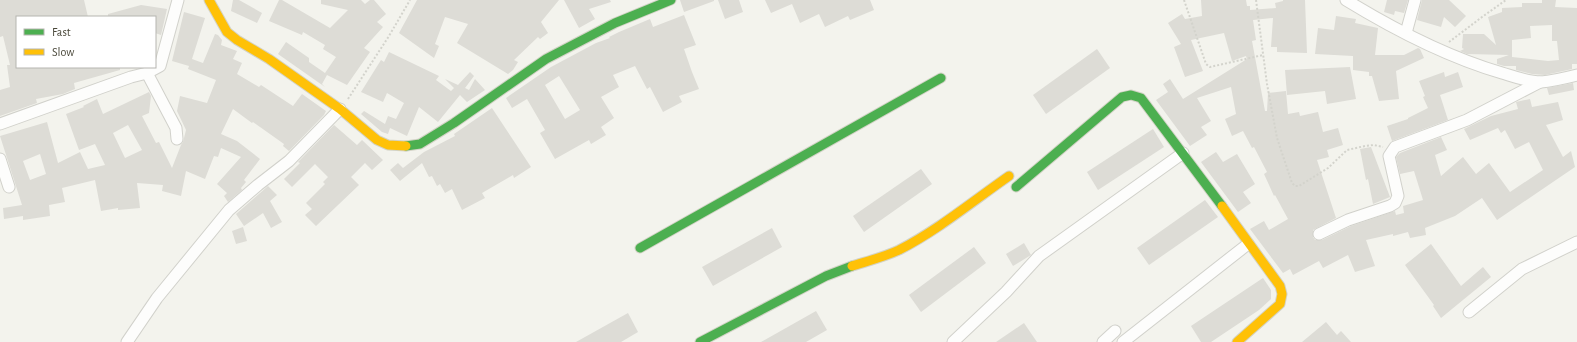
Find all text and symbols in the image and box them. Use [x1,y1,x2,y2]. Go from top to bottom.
legend [16,16,156,68]
text: Fast [52,26,71,38]
text: Slow [52,46,74,58]

